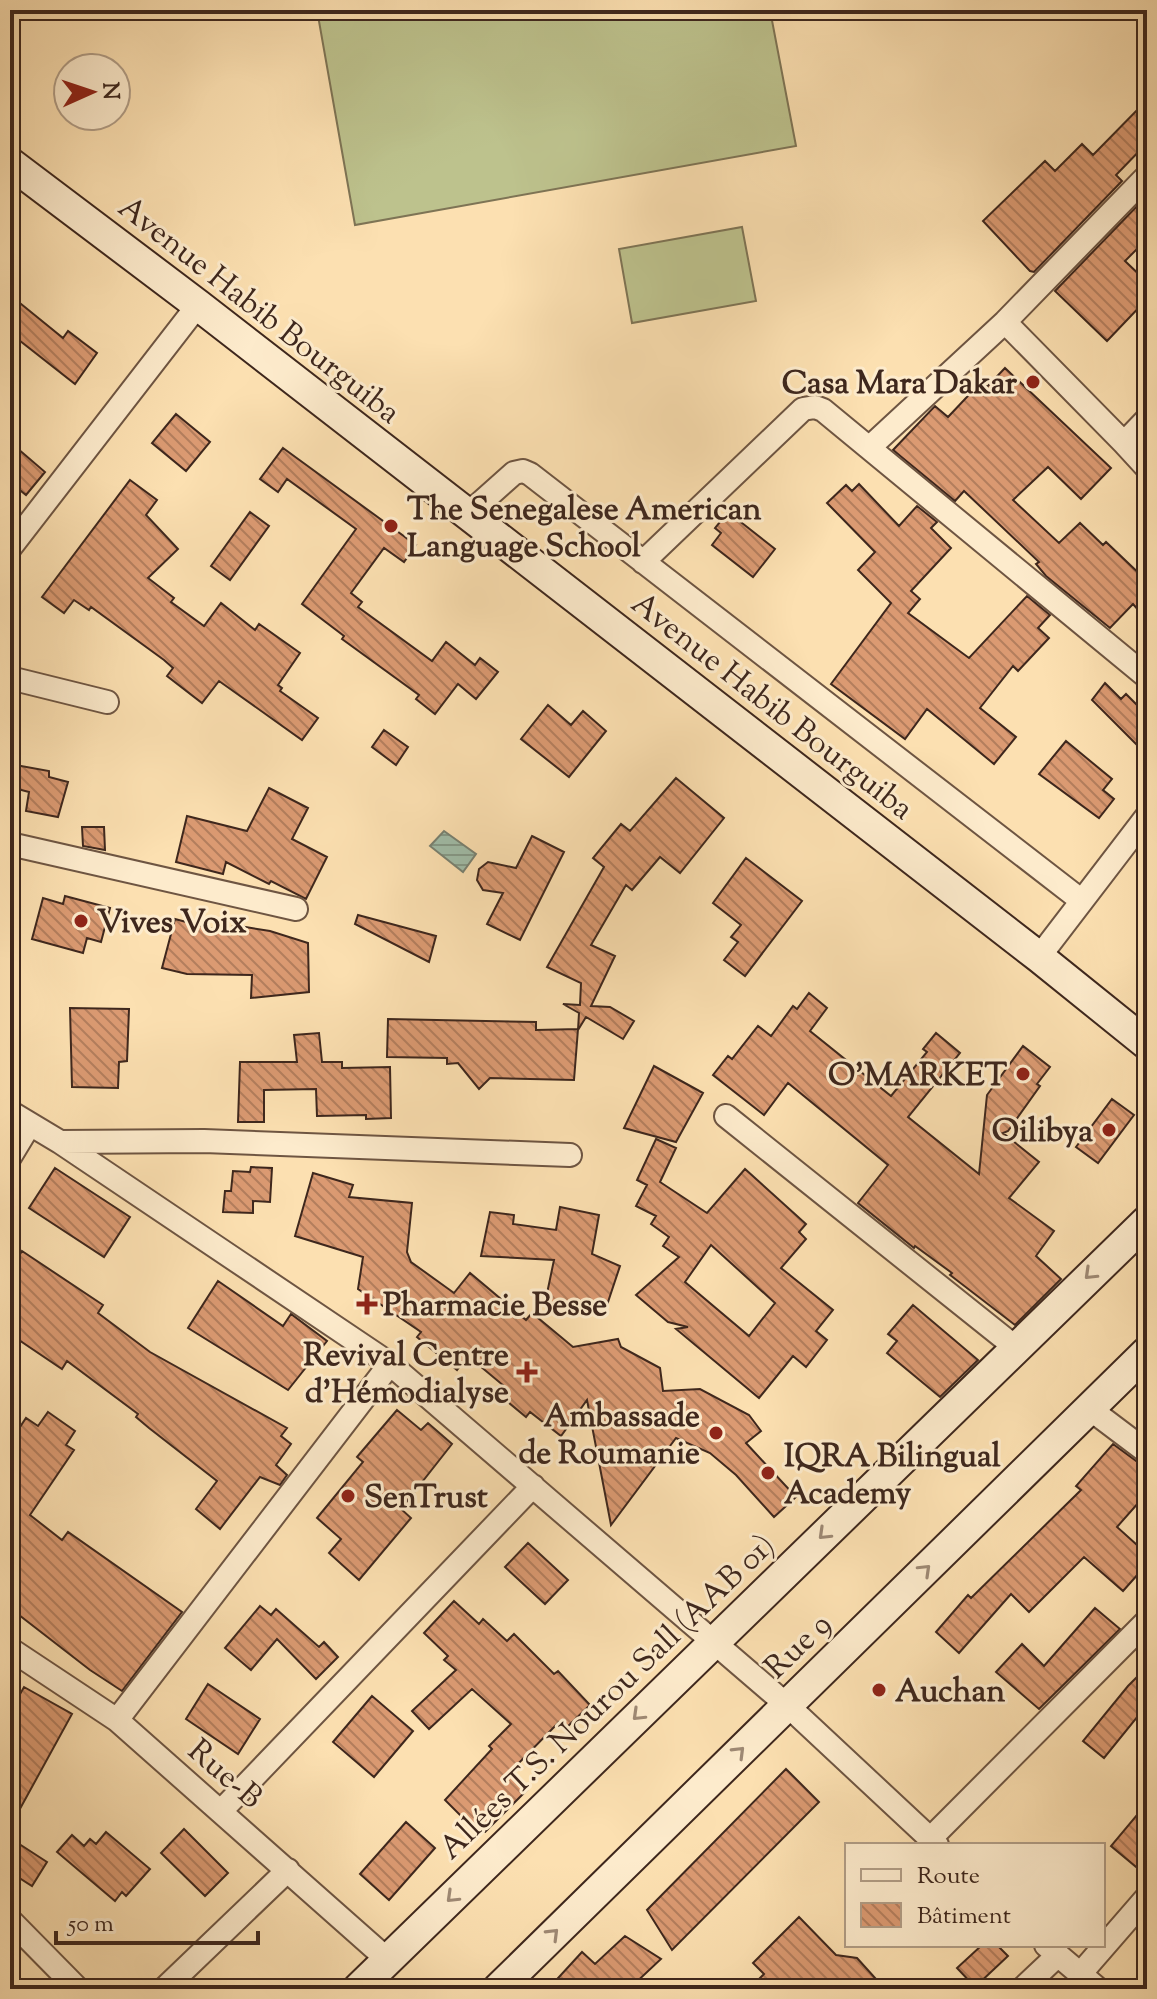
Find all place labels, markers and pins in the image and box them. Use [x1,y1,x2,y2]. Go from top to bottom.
place label: Casa Mara Dakar [782,362,1018,408]
marker: Casa Mara Dakar [1024,373,1042,391]
place label: The Senegalese American Language School [407,488,762,571]
marker: The Senegalese American Language School [382,517,400,535]
place label: Vives Voix [97,901,247,947]
marker: Vives Voix [72,912,90,930]
place label: O'MARKET [828,1054,1007,1100]
marker: O'MARKET [1014,1065,1032,1083]
place label: Oilibya [992,1110,1093,1156]
marker: Oilibya [1100,1121,1118,1139]
place label: Pharmacie Besse [383,1284,607,1330]
marker: Pharmacie Besse [358,1295,376,1313]
place label: Revival Centre d'Hémodialyse [303,1334,509,1417]
marker: Revival Centre d'Hémodialyse [516,1361,538,1383]
place label: Ambassade de Roumanie [519,1395,700,1478]
marker: Ambassade de Roumanie [707,1424,725,1442]
place label: IQRA Bilingual Academy [784,1435,1001,1518]
marker: IQRA Bilingual Academy [759,1464,777,1482]
place label: SenTrust [364,1476,488,1522]
marker: SenTrust [339,1487,357,1505]
place label: Auchan [895,1670,1005,1716]
marker: Auchan [870,1681,888,1699]

